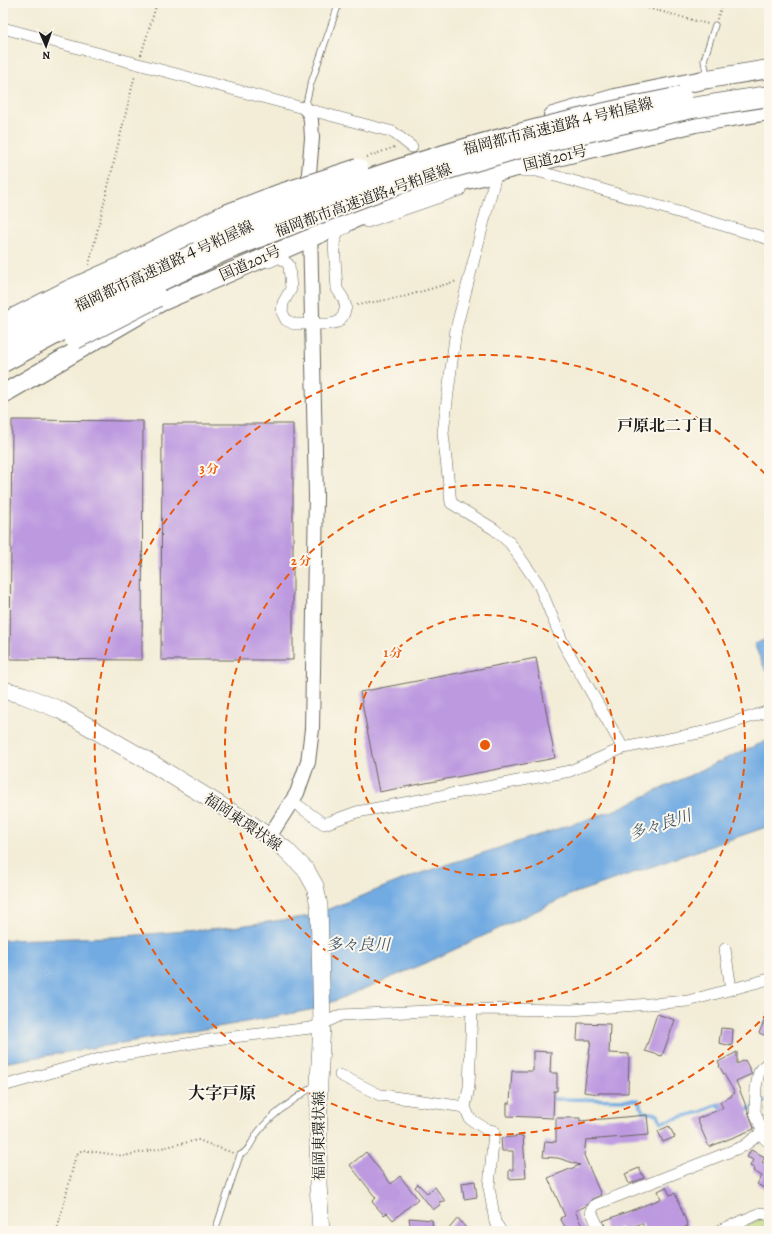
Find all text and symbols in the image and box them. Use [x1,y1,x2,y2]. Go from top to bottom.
north arrow [26,26,66,66]
text: N [42,48,51,63]
street label: 福岡都市高速道路４号粕屋線 [461,93,655,159]
street label: 国道201号 [521,140,589,176]
street label: 福岡都市高速道路4号粕屋線 [272,159,454,241]
street label: 福岡都市高速道路４号粕屋線 [71,216,257,316]
street label: 国道201号 [216,241,284,285]
district label: 戸原北二丁目 [617,415,713,437]
text: 3 分 [199,461,219,477]
text: 2 分 [291,553,311,569]
text: 1 分 [384,645,402,661]
centre of rings [478,738,492,752]
street label: 福岡東環状線 [200,789,286,855]
water label: 多々良川 [626,804,696,845]
water label: 多々良川 [326,934,392,956]
district label: 大字戸原 [188,1082,256,1105]
street label: 福岡東環状線 [309,1091,329,1181]

